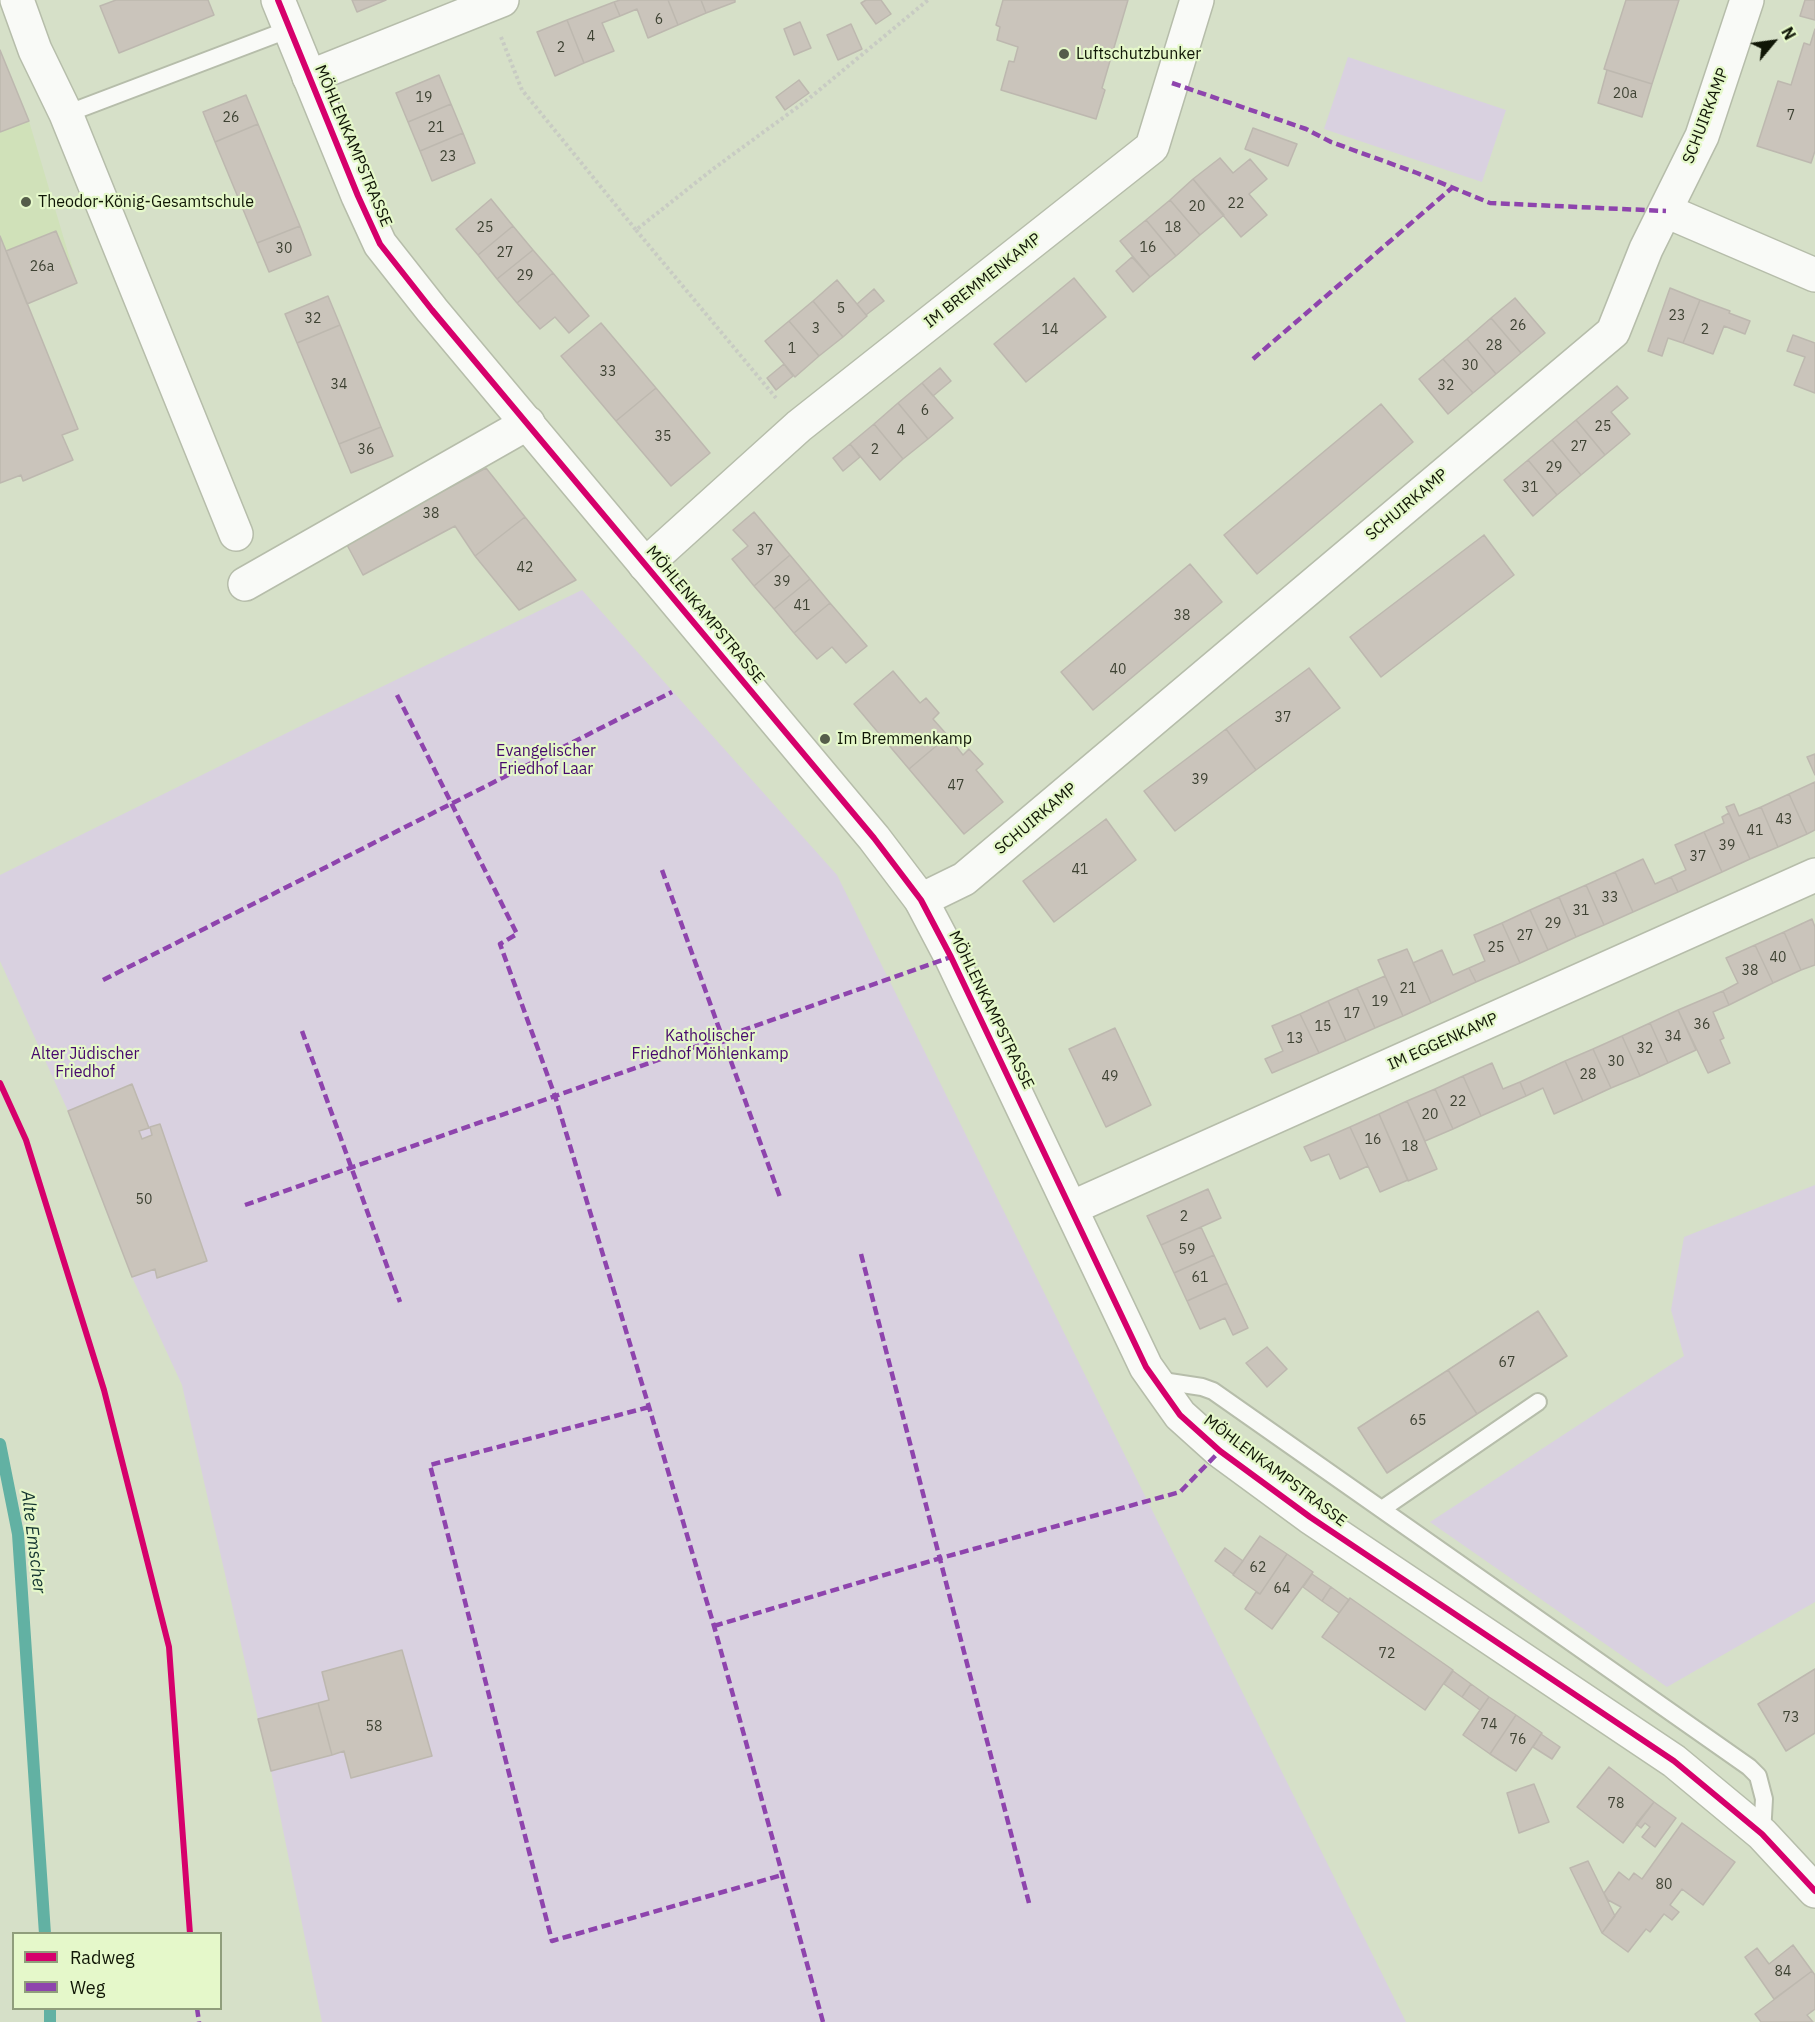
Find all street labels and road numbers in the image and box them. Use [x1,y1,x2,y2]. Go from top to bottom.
street label: MÖHLENKAMPSTRASSE [310,62,396,230]
street label: SCHUIRKAMP [1679,65,1733,167]
street label: IM BREMMENKAMP [921,229,1045,333]
street label: SCHUIRKAMP [1362,465,1452,545]
street label: MÖHLENKAMPSTRASSE [642,542,768,688]
street label: SCHUIRKAMP [991,779,1081,859]
street label: MÖHLENKAMPSTRASSE [944,928,1038,1092]
street label: IM EGGENKAMP [1385,1009,1501,1075]
street label: MÖHLENKAMPSTRASSE [1200,1411,1350,1531]

